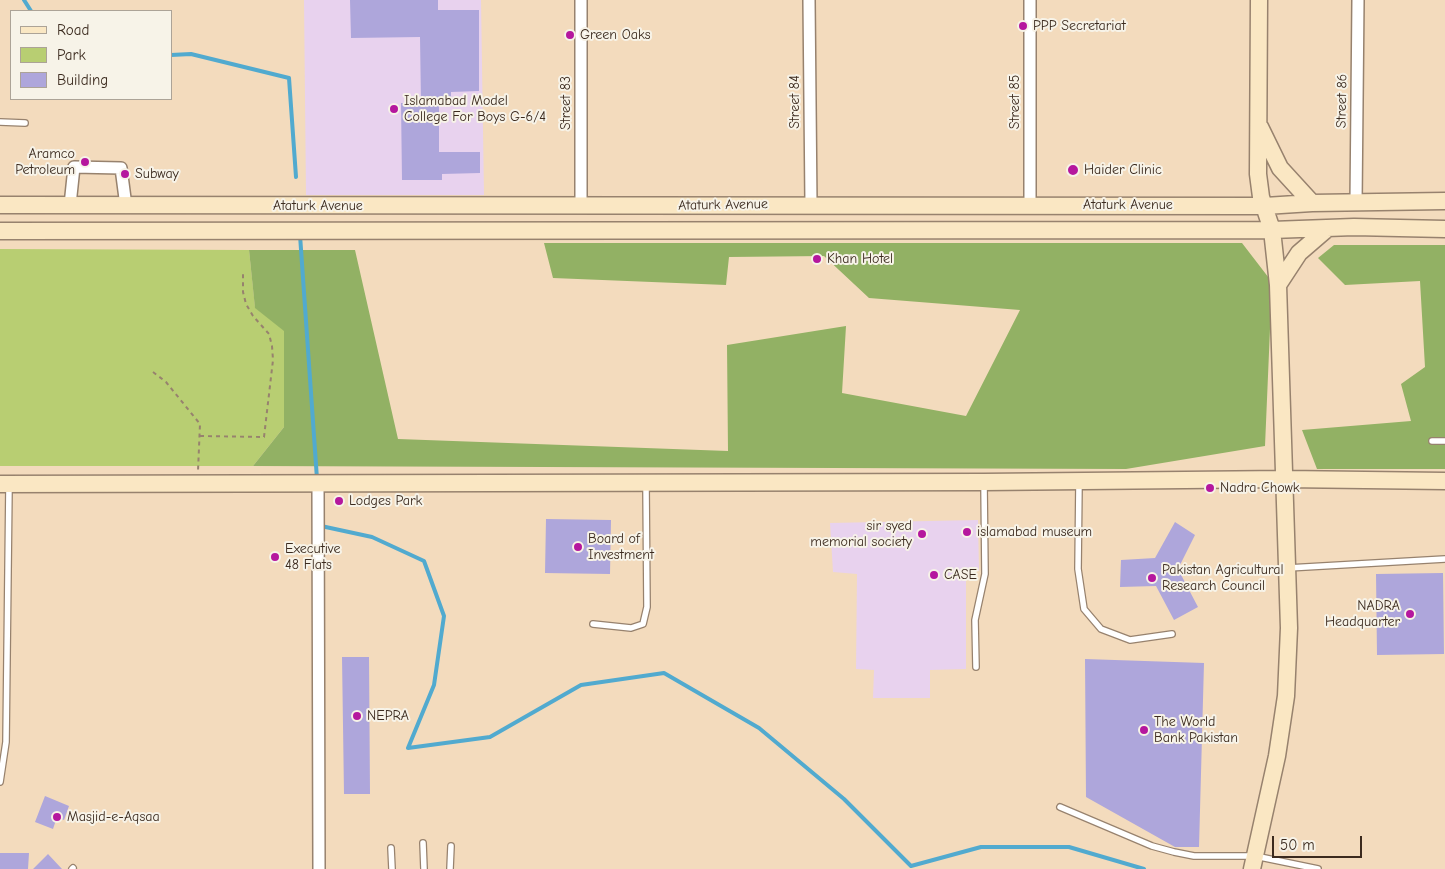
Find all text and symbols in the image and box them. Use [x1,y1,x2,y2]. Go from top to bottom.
legend [10,10,172,100]
place label: PPP Secretariat [1033,18,1126,34]
marker: PPP Secretariat [1017,20,1029,32]
text: Road [57,21,89,39]
place label: Green Oaks [580,27,651,43]
marker: Green Oaks [564,29,576,41]
text: Park [57,46,86,64]
text: Building [57,71,108,89]
street label: Street 86 [1333,74,1351,128]
street label: Street 84 [787,75,803,129]
street label: Street 85 [1007,75,1023,129]
street label: Street 83 [558,76,574,130]
place label: Islamabad Model College For Boys G-6/4 [404,93,546,125]
marker: Islamabad Model College For Boys G-6/4 [388,103,400,115]
place label: Aramco Petroleum [15,146,75,178]
marker: Aramco Petroleum [79,156,91,168]
place label: Haider Clinic [1084,162,1162,178]
marker: Haider Clinic [1066,163,1080,177]
place label: Subway [135,166,179,182]
marker: Subway [119,168,131,180]
street label: Ataturk Avenue [678,196,768,214]
street label: Ataturk Avenue [1083,197,1173,213]
street label: Ataturk Avenue [273,198,363,214]
place label: Khan Hotel [827,251,893,267]
marker: Khan Hotel [811,253,823,265]
place label: Nadra Chowk [1220,480,1300,496]
marker: Nadra Chowk [1204,482,1216,494]
place label: Lodges Park [349,493,422,509]
marker: Lodges Park [333,495,345,507]
place label: sir syed memorial society [810,518,912,550]
place label: islamabad museum [977,524,1092,540]
marker: islamabad museum [961,526,973,538]
marker: sir syed memorial society [916,528,928,540]
place label: Board of Investment [588,531,654,564]
place label: Executive 48 Flats [285,541,340,574]
marker: Board of Investment [572,541,584,553]
marker: Executive 48 Flats [269,551,281,563]
place label: Pakistan Agricultural Research Council [1162,562,1283,594]
place label: CASE [944,567,977,583]
marker: CASE [928,569,940,581]
marker: Pakistan Agricultural Research Council [1146,572,1158,584]
place label: NADRA Headquarter [1325,598,1400,630]
marker: NADRA Headquarter [1404,608,1416,620]
place label: NEPRA [367,708,409,724]
marker: NEPRA [351,710,363,722]
place label: The World Bank Pakistan [1154,714,1238,746]
marker: The World Bank Pakistan [1138,724,1150,736]
place label: Masjid-e-Aqsaa [67,809,160,825]
marker: Masjid-e-Aqsaa [51,811,63,823]
scale bar [1275,826,1365,858]
text: 50 m [1280,836,1315,854]

